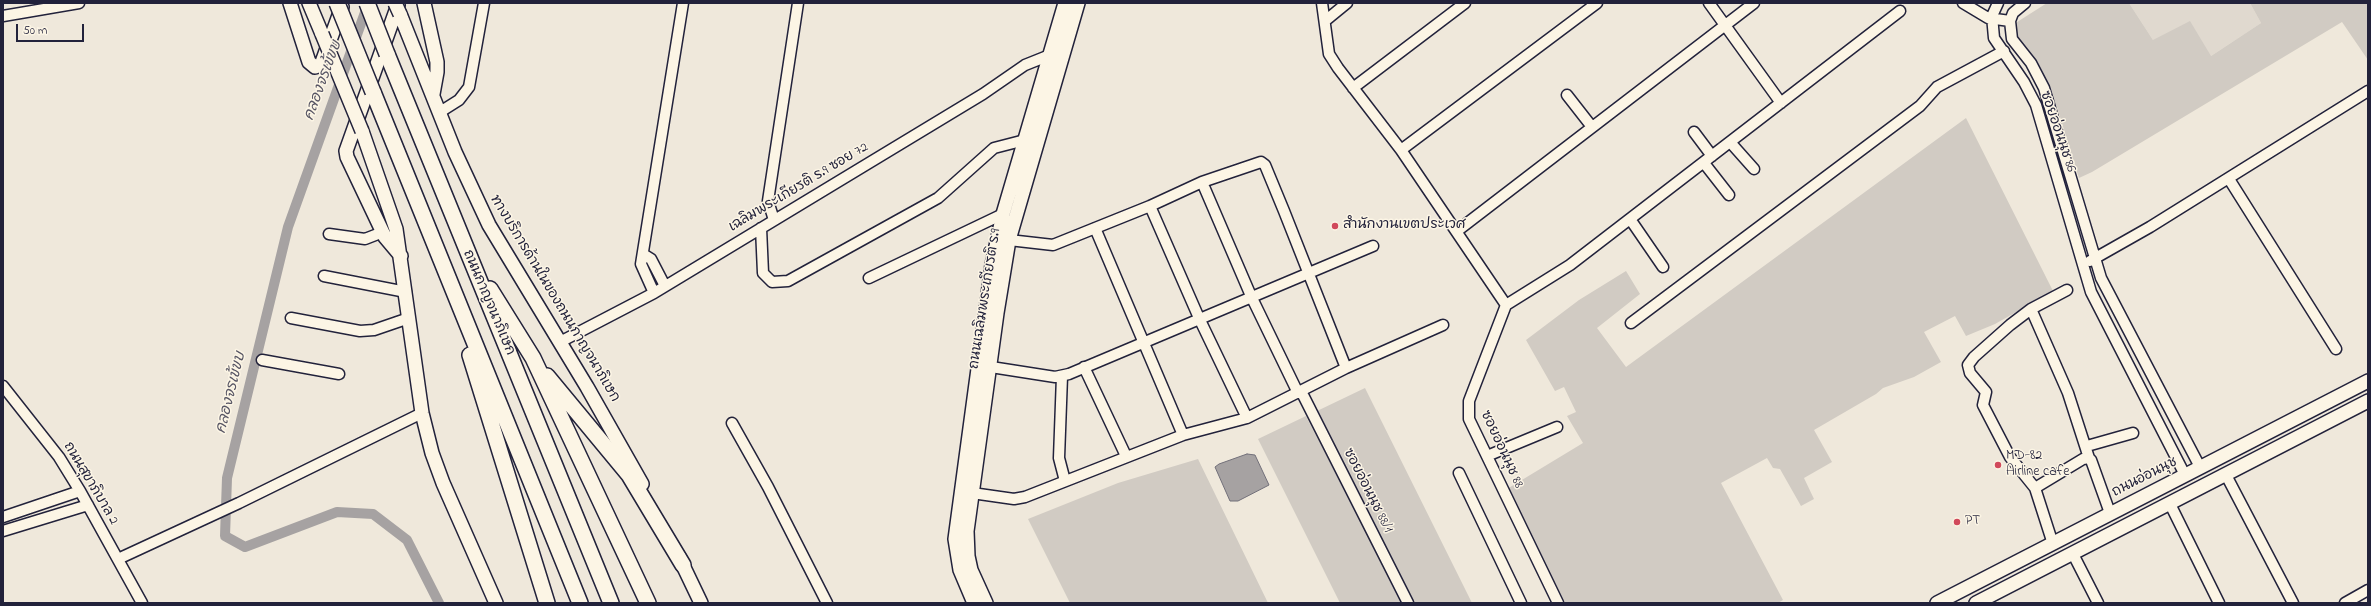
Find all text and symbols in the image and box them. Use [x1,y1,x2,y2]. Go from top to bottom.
scale bar [18,16,86,42]
text: 50 m [23,22,47,40]
water label: คลองจรเข้ขบ [301,39,347,123]
street label: ซอยอ่อนนุช 86 [2035,89,2079,175]
street label: เฉลิมพระเกียรติ ร.9 ซอย 72 [726,140,872,236]
street label: ทางบริการด้านในของถนนกาญจนาภิเษก [485,192,623,406]
place label: สำนักงานเขตประเวศ [1343,218,1465,234]
marker: สำนักงานเขตประเวศ [1330,221,1340,231]
street label: ถนนเฉลิมพระเกียรติ ร.9 [967,228,1005,370]
street label: ถนนกาญจนาภิเษก [458,248,518,358]
water label: คลองจรเข้ขบ [213,350,251,436]
street label: ซอยอ่อนนุช 88 [1476,409,1526,491]
street label: ถนนสุขาภิบาล 2 [59,440,121,528]
street label: ซอยอ่อนนุช 88/1 [1339,446,1395,536]
place label: MD-82 Airline cafe [2006,449,2070,482]
street label: ถนนอ่อนนุช [2110,454,2180,502]
marker: MD-82 Airline cafe [1993,460,2003,470]
place label: PT [1965,514,1980,530]
marker: PT [1952,517,1962,527]

